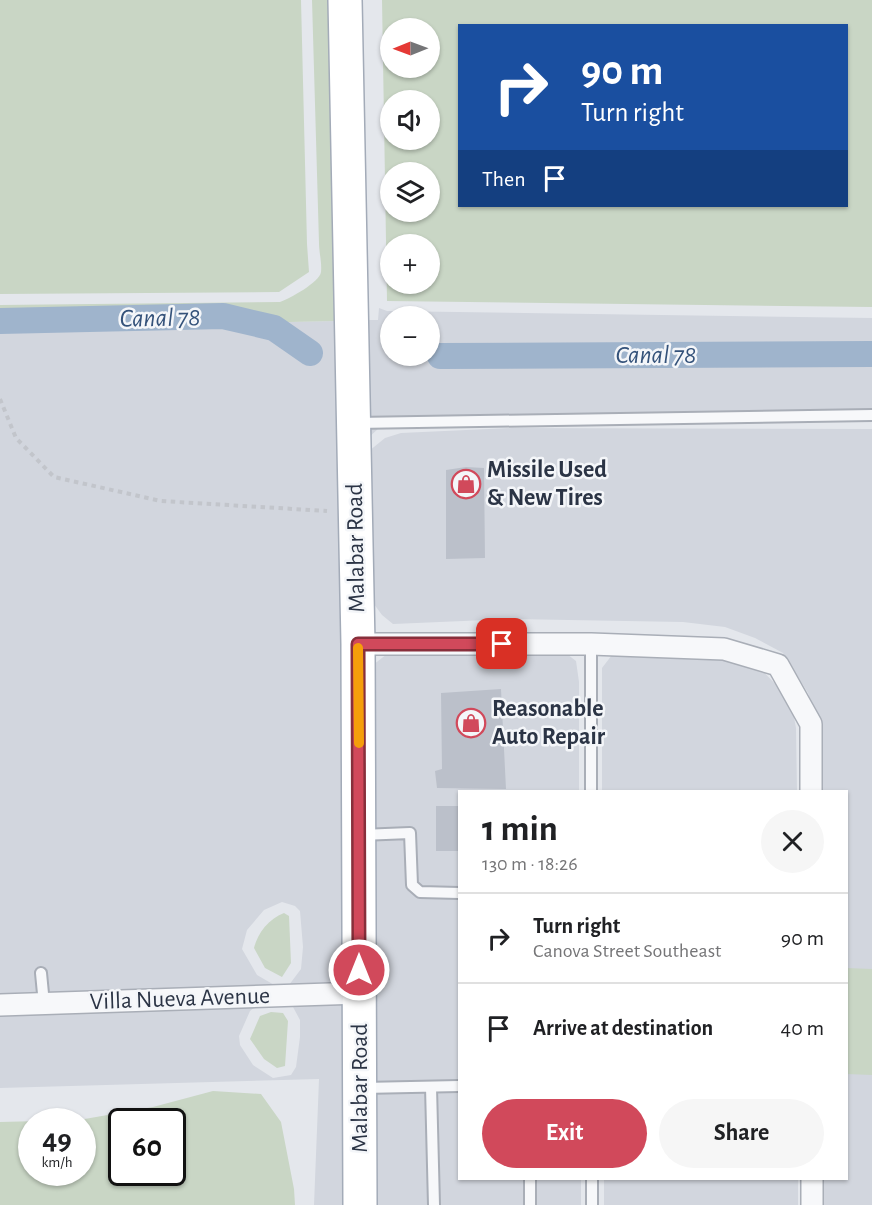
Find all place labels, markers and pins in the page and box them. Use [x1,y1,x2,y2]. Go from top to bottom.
place label: Missile Used & New Tires [487,458,607,510]
shop icon: Missile Used & New Tires [450,468,482,500]
pin [476,618,527,669]
place label: Reasonable Auto Repair [492,697,606,749]
shop icon: Reasonable Auto Repair [455,707,487,739]

